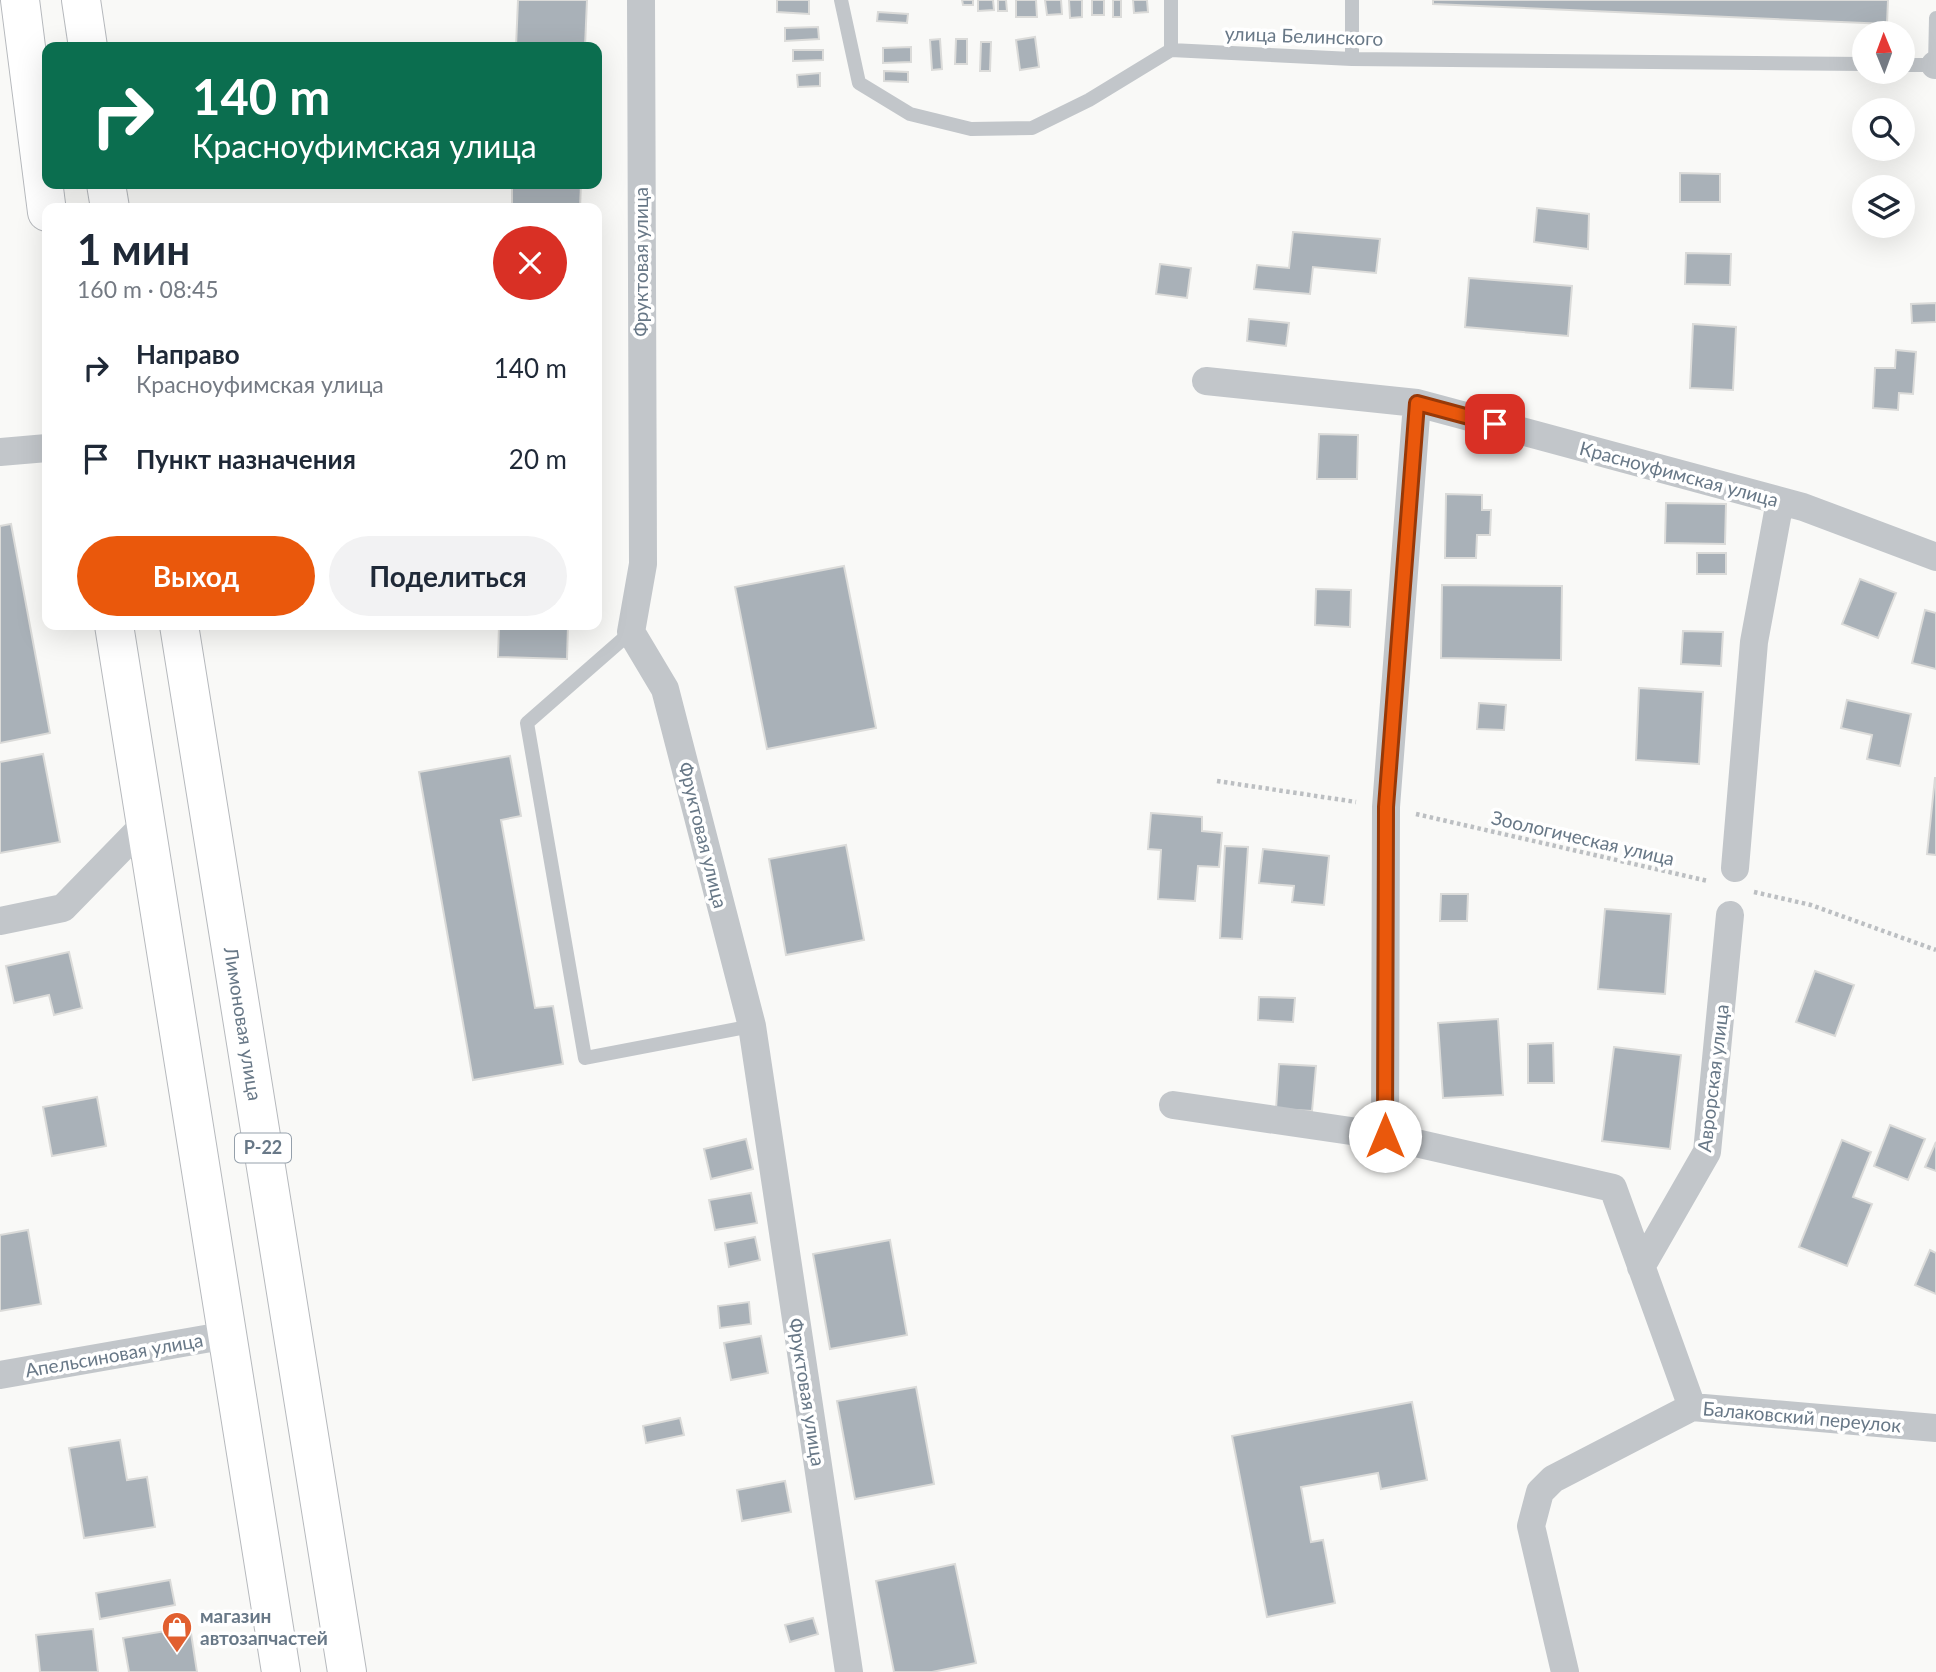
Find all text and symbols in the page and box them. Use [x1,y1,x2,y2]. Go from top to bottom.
street label: улица Белинского [1224,21,1384,50]
north arrow [1852,21,1914,84]
map controls [1852,21,1915,238]
text: 140 m [192,67,330,125]
icon: right [77,70,168,161]
button: search [1852,98,1915,161]
text: Красноуфимская улица [192,126,537,165]
button: layers [1852,175,1915,238]
street label: Фруктовая улица [629,187,652,337]
text: 1 мин [77,224,190,274]
button: close [493,226,567,300]
text: 160 m · 08:45 [77,275,219,303]
text: Направо [136,338,240,370]
icon: right [77,349,115,387]
text: 140 m [494,352,567,384]
text: Красноуфимская улица [136,370,384,398]
pin [1465,394,1525,454]
icon: arrive [1476,405,1514,443]
street label: Красноуфимская улица [1577,436,1781,511]
icon: arrive [77,440,115,478]
text: Пункт назначения [136,443,356,475]
text: 20 m [509,443,567,475]
button: Выход [77,536,315,616]
button: Поделиться [329,536,567,616]
street label: Фруктовая улица [674,759,733,910]
street label: Зоологическая улица [1489,805,1677,870]
street label: Лимоновая улица [220,944,267,1102]
street label: Аврорская улица [1692,1003,1733,1153]
position arrow [1348,1099,1422,1173]
road number: Р-22 [235,1134,291,1162]
street label: Фруктовая улица [784,1316,831,1468]
street label: Апельсиновая улица [23,1328,205,1381]
street label: Балаковский переулок [1702,1396,1902,1437]
place label: магазин автозапчастей [200,1604,328,1649]
shop icon: магазин автозапчастей [160,1610,194,1654]

